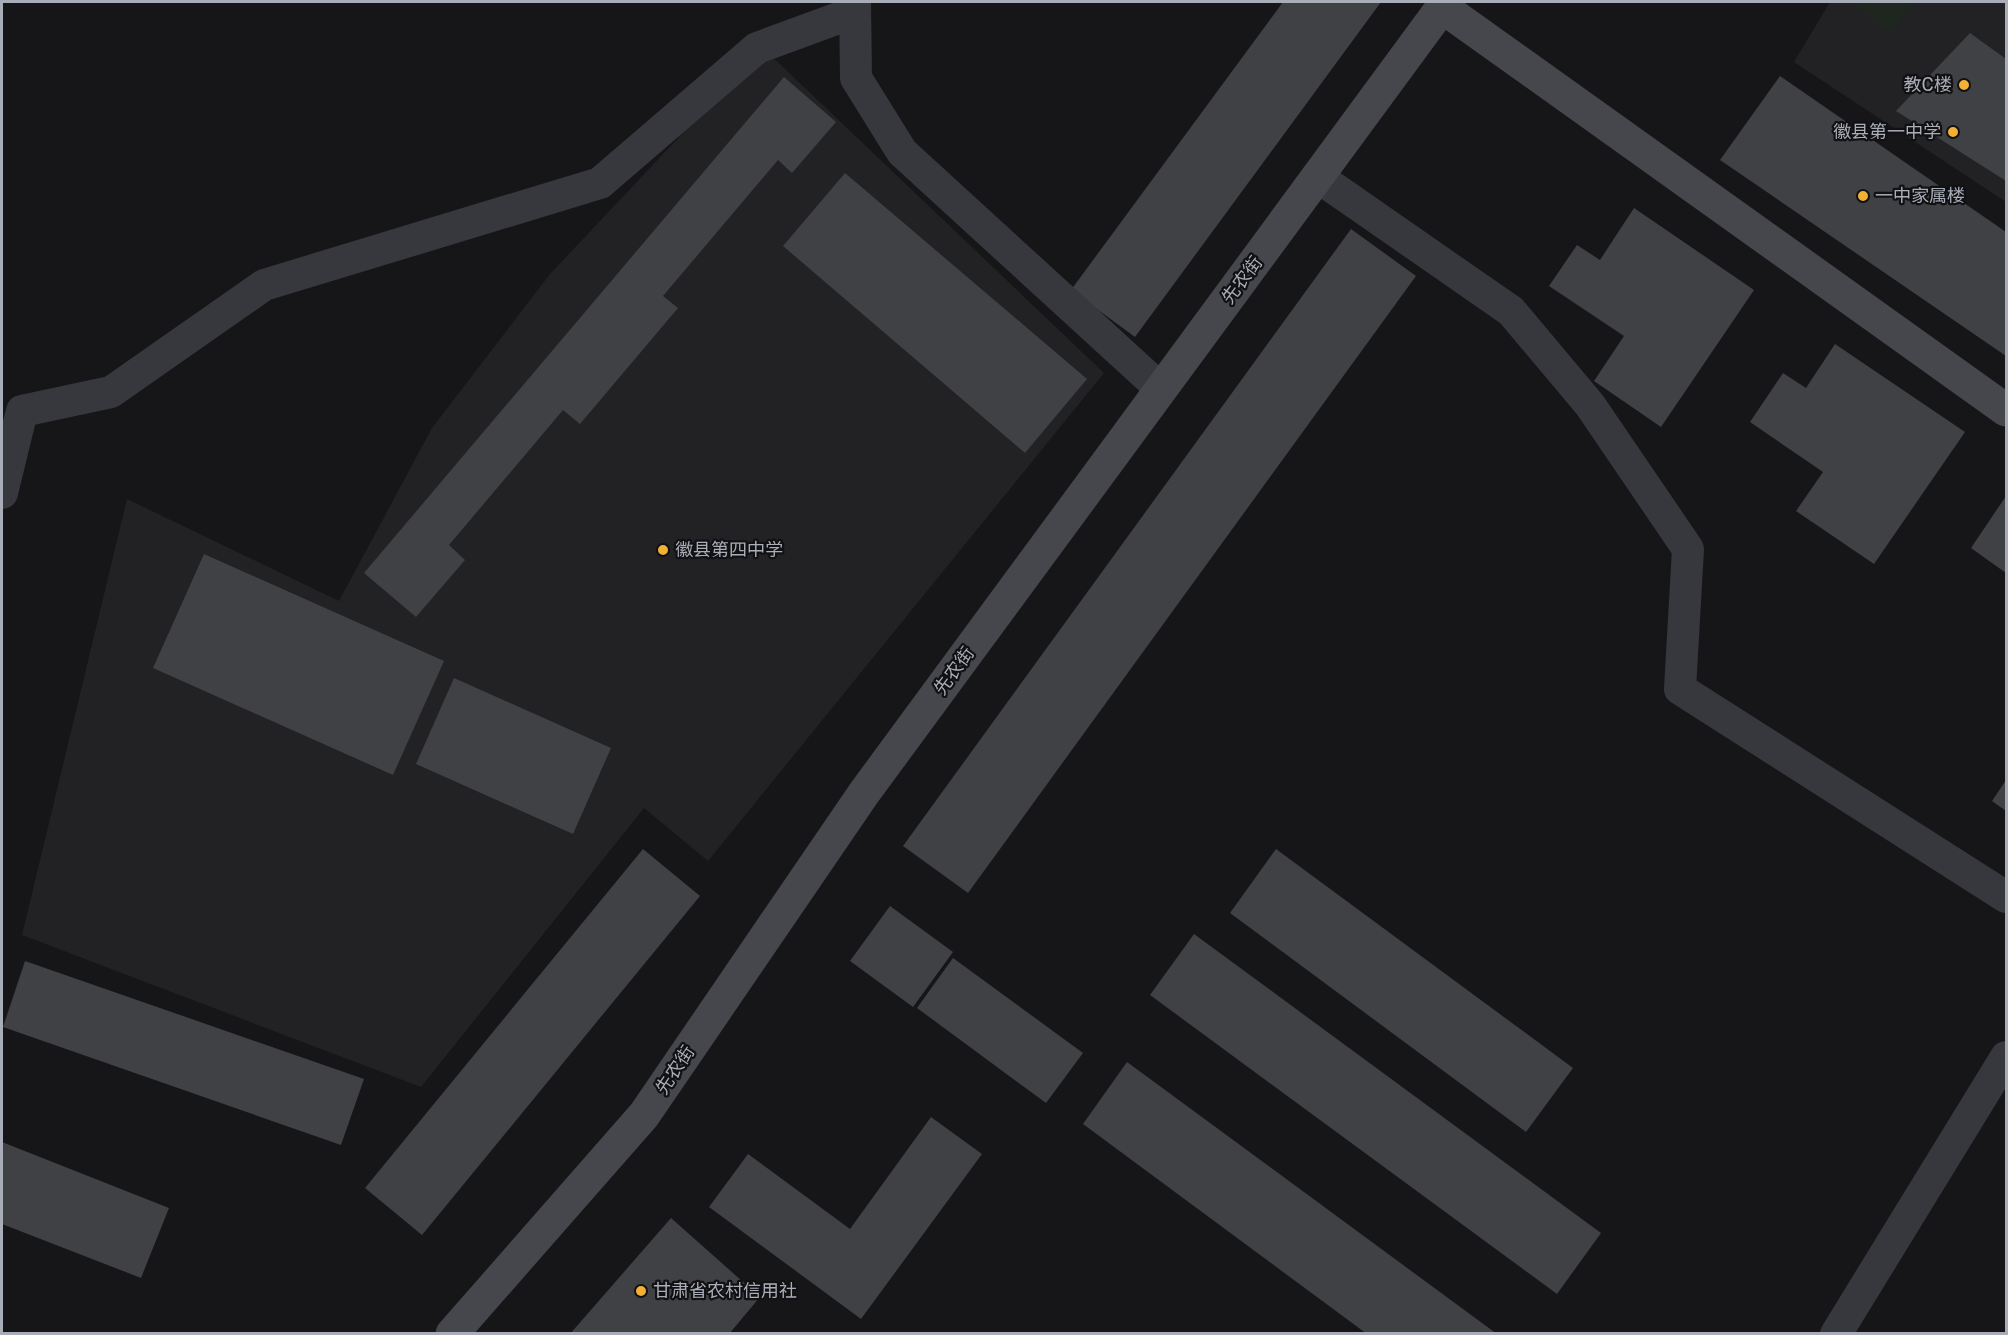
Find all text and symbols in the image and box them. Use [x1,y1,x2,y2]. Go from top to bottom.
place label: 教C楼 [1904,74,1952,95]
marker: 教C楼 [1957,78,1971,92]
place label: 徽县第一中学 [1833,121,1941,142]
marker: 徽县第一中学 [1946,125,1960,139]
place label: 一中家属楼 [1875,185,1965,206]
marker: 一中家属楼 [1856,189,1870,203]
street label: 先农街 [1217,252,1266,308]
place label: 徽县第四中学 [675,539,783,560]
marker: 徽县第四中学 [656,543,670,557]
street label: 先农街 [929,643,978,699]
street label: 先农街 [651,1041,698,1098]
place label: 甘肃省农村信用社 [653,1280,797,1301]
marker: 甘肃省农村信用社 [634,1284,648,1298]

